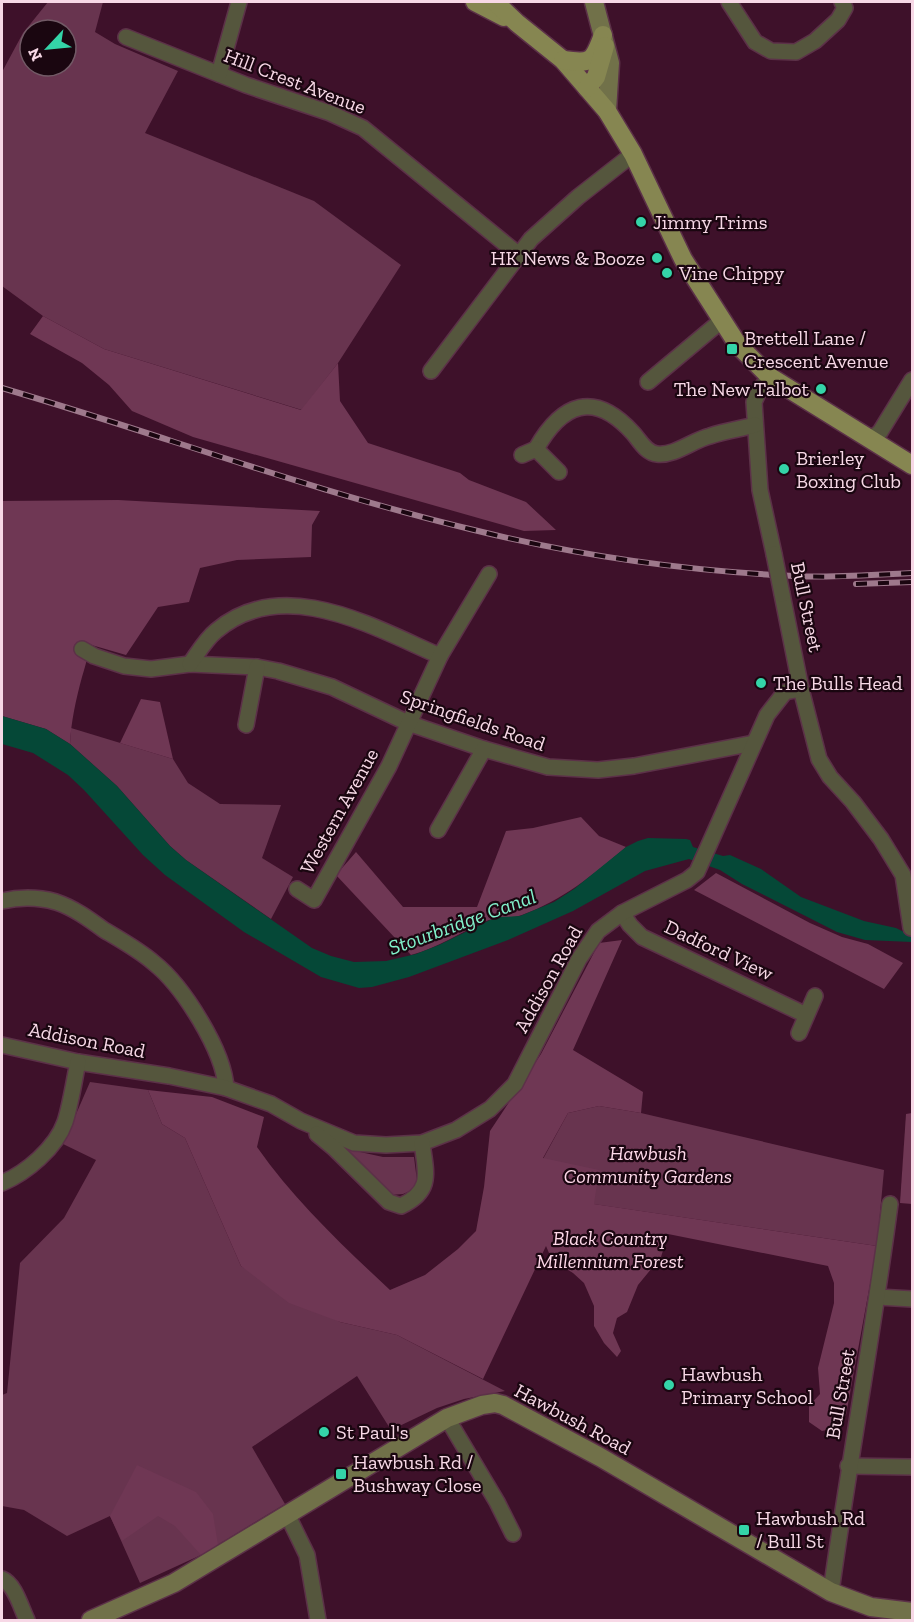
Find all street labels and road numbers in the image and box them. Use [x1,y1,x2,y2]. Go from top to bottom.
street label: Hill Crest Avenue [221,43,369,119]
street label: Bull Street [786,560,828,655]
street label: Springfields Road [397,684,549,756]
street label: Western Avenue [295,744,383,878]
street label: Dadford View [661,914,778,986]
street label: Addison Road [509,921,587,1037]
street label: Addison Road [27,1017,147,1063]
street label: Bull Street [820,1346,860,1441]
street label: Hawbush Road [511,1378,635,1460]

